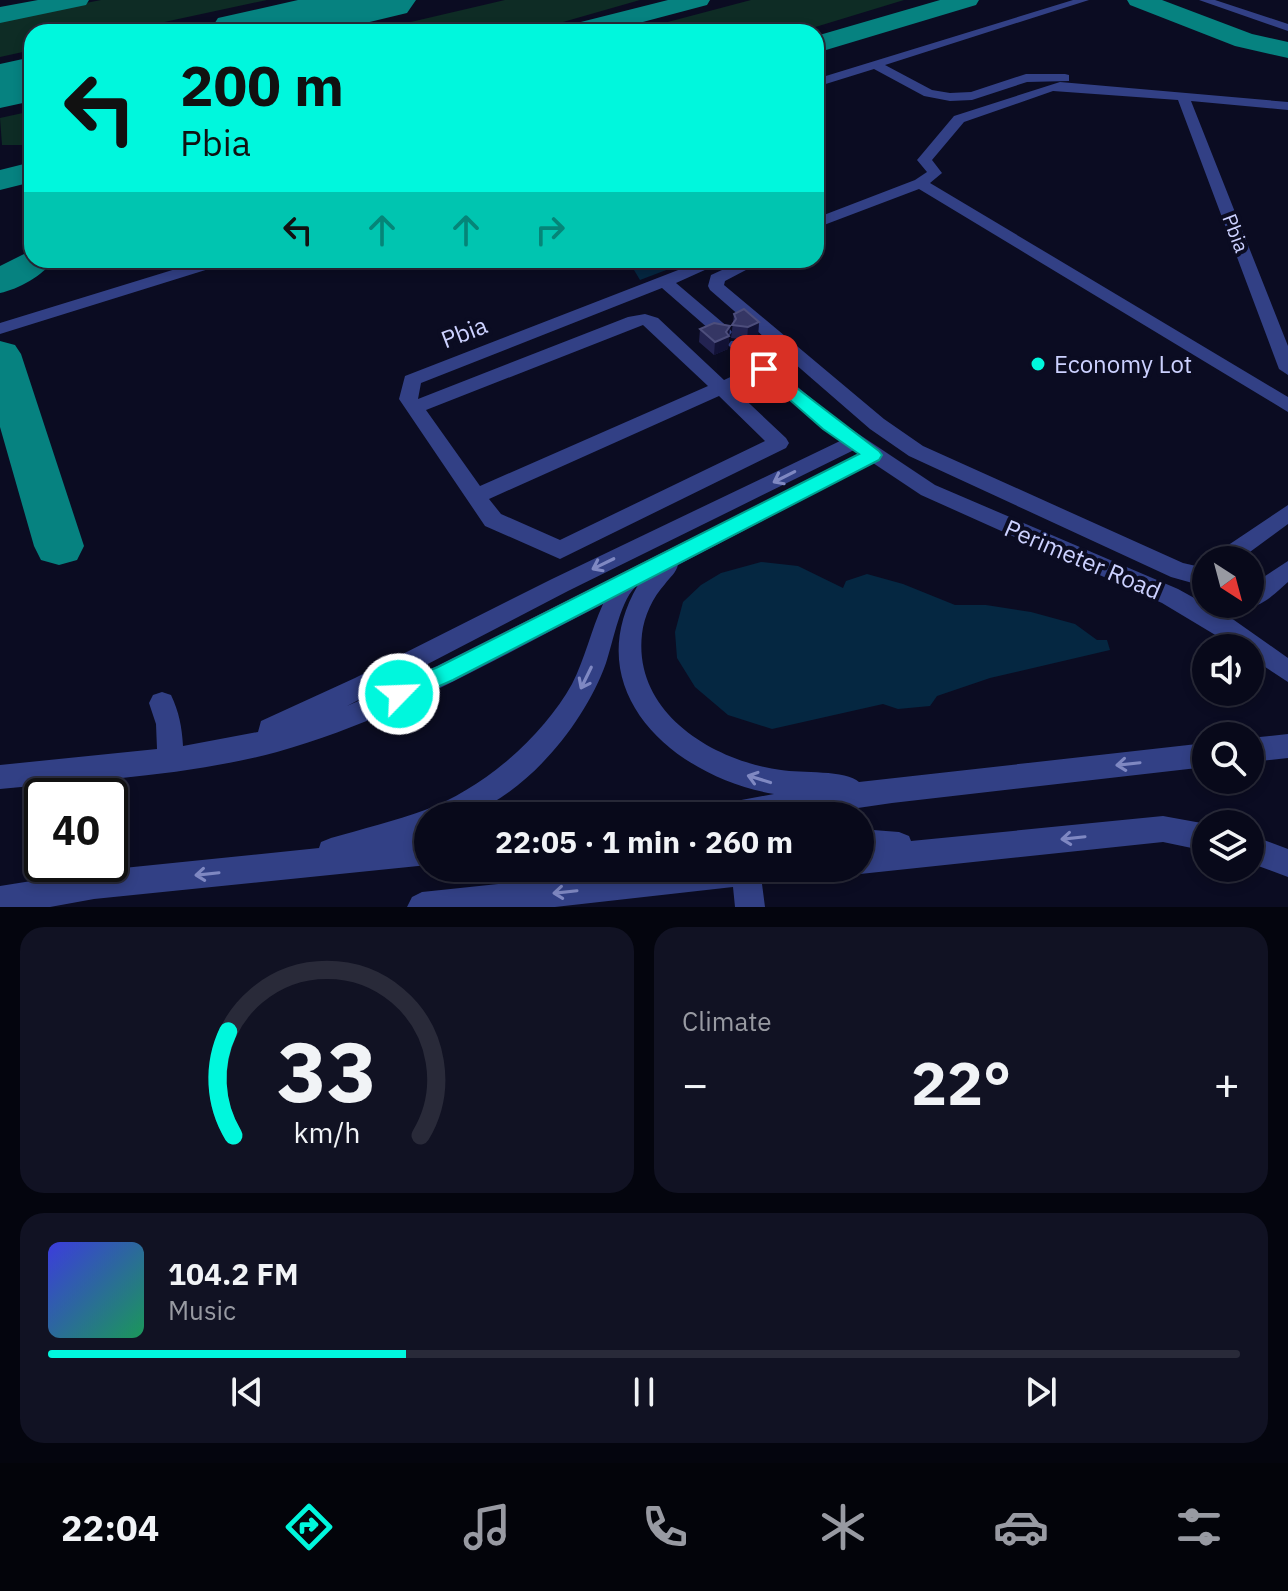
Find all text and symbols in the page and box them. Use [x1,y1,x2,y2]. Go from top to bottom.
text: 200 m [180,49,344,121]
icon: left [48,56,152,160]
text: Pbia [180,119,251,166]
icon: left [276,208,320,252]
icon: ahead [360,208,404,252]
icon: ahead [444,208,488,252]
icon: right [528,208,572,252]
street label: Pbia [1216,210,1256,257]
street label: Pbia [436,309,492,355]
pin [730,335,798,403]
icon: arrive [742,347,786,391]
place label: Economy Lot [1054,348,1192,380]
marker: Economy Lot [1029,355,1047,373]
one-way arrow [772,469,796,485]
street label: Perimeter Road [1000,512,1166,606]
north arrow [1192,546,1264,618]
map controls [1192,546,1264,882]
one-way arrow [591,557,615,572]
button: sound [1192,634,1264,706]
position arrow [357,652,441,736]
one-way arrow [577,666,593,690]
button: search [1192,722,1264,794]
one-way arrow [1116,756,1142,771]
one-way arrow [746,771,772,786]
speed limit sign: 40 [24,778,128,882]
button: layers [1192,810,1264,882]
text: 22:05 · 1 min · 260 m [495,822,793,861]
one-way arrow [1060,831,1087,846]
one-way arrow [194,866,221,881]
one-way arrow [552,884,579,899]
text: Climate [682,1004,772,1038]
text: 33 [277,1017,377,1125]
text: 22° [911,1043,1011,1122]
text: − [682,1055,708,1112]
text: + [1214,1055,1240,1112]
text: km/h [293,1114,361,1151]
text: 104.2 FM [168,1254,299,1293]
text: Music [168,1293,236,1327]
icon: previous [225,1370,269,1414]
icon: pause [622,1370,666,1414]
icon: next [1019,1370,1063,1414]
icon: directions [281,1499,337,1555]
icon: music [459,1499,515,1555]
icon: phone [637,1499,693,1555]
icon: climate [815,1499,871,1555]
icon: car [993,1499,1049,1555]
icon: filters [1171,1499,1227,1555]
text: 22:04 [61,1504,159,1551]

